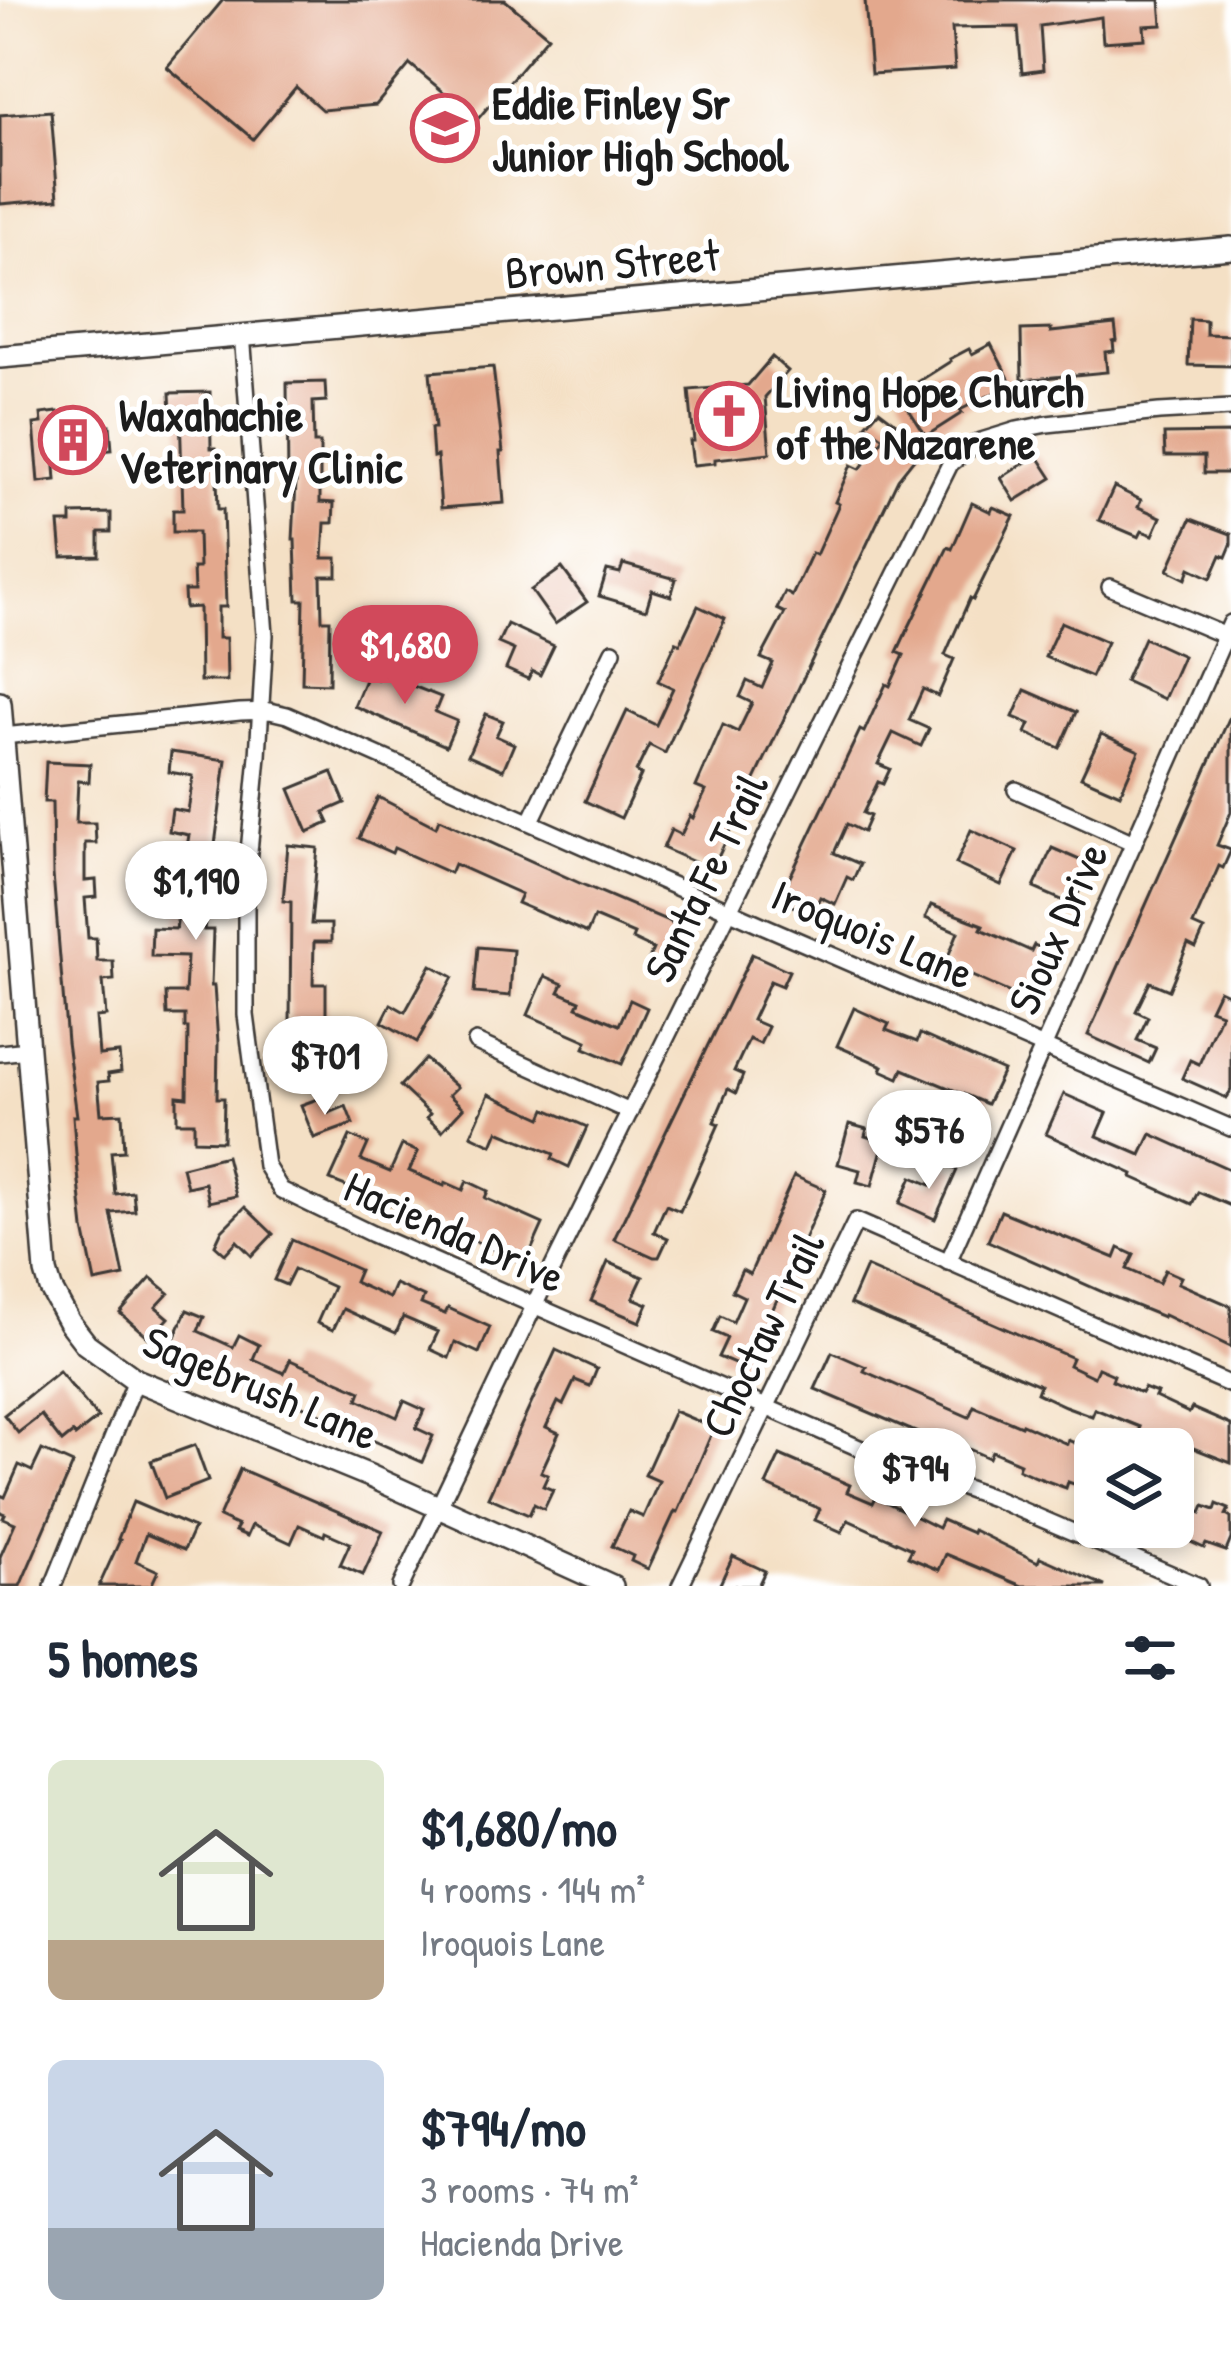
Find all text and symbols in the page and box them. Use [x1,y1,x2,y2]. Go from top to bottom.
place label: Eddie Finley Sr Junior High School [492,72,790,186]
school or university icon: Eddie Finley Sr Junior High School [410,93,480,163]
street label: Brown Street [502,223,722,303]
place label: Living Hope Church of the Nazarene [776,360,1084,473]
church icon: Living Hope Church of the Nazarene [694,381,764,451]
place label: Waxahachie Veterinary Clinic [119,384,403,498]
building icon: Waxahachie Veterinary Clinic [38,405,108,475]
pin: $1,680 [307,605,503,707]
text: $1,680 [359,617,451,670]
street label: Santa Fe Trail [628,762,782,992]
street label: Sioux Drive [992,832,1122,1024]
pin: $1,190 [98,841,294,943]
text: $1,190 [152,853,240,906]
street label: Iroquois Lane [763,863,983,1003]
pin: $701 [254,1016,396,1118]
text: $701 [290,1028,360,1081]
pin: $576 [858,1090,1000,1192]
text: $576 [893,1102,965,1155]
street label: Hacienda Drive [335,1155,575,1307]
street label: Choctaw Trail [686,1221,838,1447]
street label: Sagebrush Lane [134,1310,388,1464]
pin: $794 [844,1428,986,1530]
map controls [1074,1428,1194,1548]
button: layers [1074,1428,1194,1548]
text: $794 [881,1440,949,1493]
text: 5 homes [48,1624,198,1693]
icon: filters [1117,1625,1183,1691]
text: $1,680/mo [420,1793,617,1862]
icon: home [144,1808,288,1952]
text: 4 rooms · 144 m² [420,1862,645,1915]
text: Iroquois Lane [420,1915,605,1968]
text: $794/mo [420,2093,586,2162]
icon: home [144,2108,288,2252]
text: 3 rooms · 74 m² [420,2162,639,2215]
text: Hacienda Drive [420,2215,623,2268]

